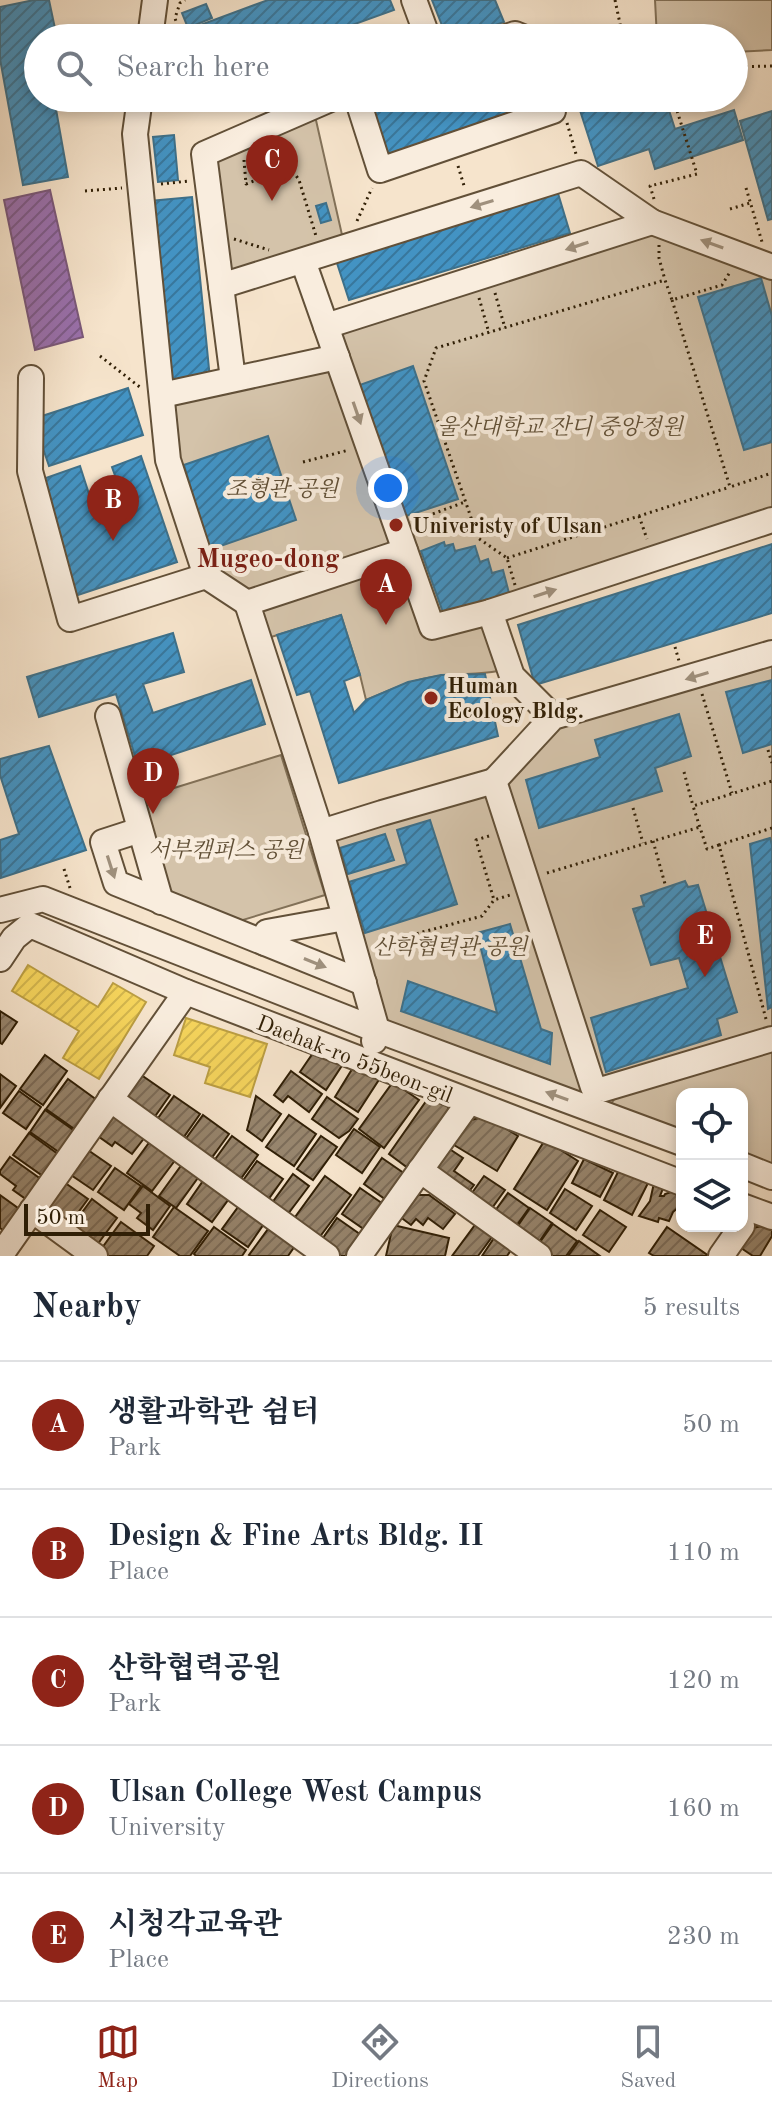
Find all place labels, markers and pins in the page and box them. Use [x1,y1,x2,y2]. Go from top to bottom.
pin: C [246,135,298,201]
pin: B [87,475,139,541]
marker: Univeristy of Ulsan [387,516,405,534]
place label: Univeristy of Ulsan [412,516,602,538]
pin: A [360,559,412,625]
place label: Human Ecology Bldg. [447,676,584,723]
marker: Human Ecology Bldg. [422,689,440,707]
pin: D [127,748,179,814]
pin: E [679,911,731,977]

